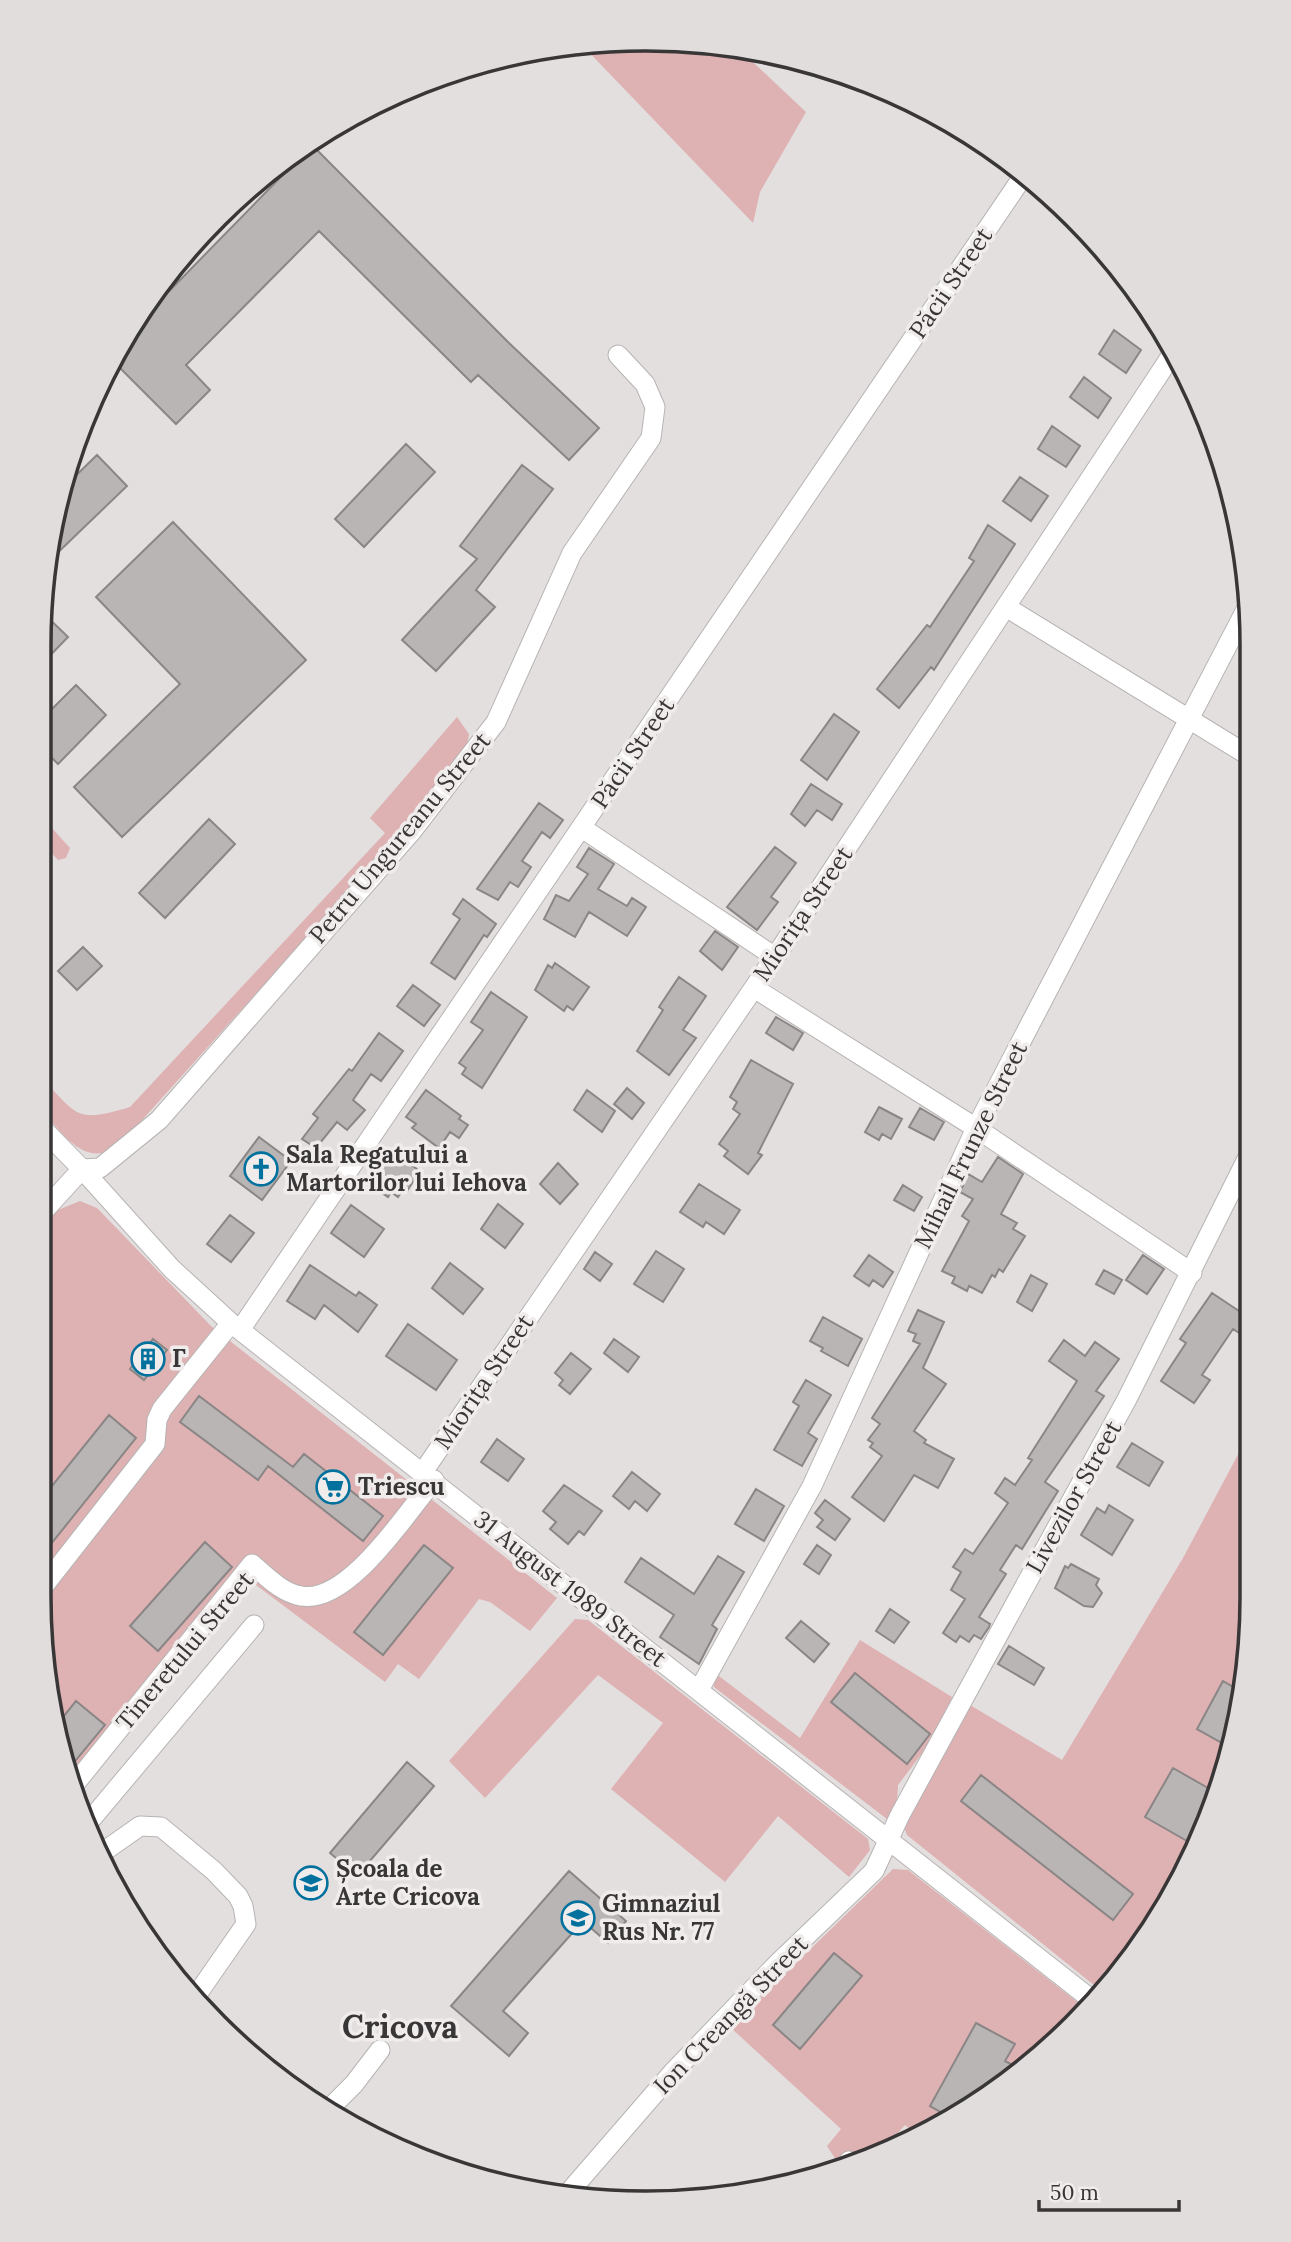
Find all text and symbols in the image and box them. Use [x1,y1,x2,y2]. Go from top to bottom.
street label: Păcii Street [902,221,999,344]
street label: Păcii Street [584,691,681,814]
street label: Petru Ungureanu Street [302,725,498,950]
street label: Miorița Street [746,840,860,987]
street label: Mihail Frunze Street [907,1035,1034,1253]
place label: Sala Regatului a Martorilor lui Iehova [286,1139,527,1198]
church icon: Sala Regatului a Martorilor lui Iehova [242,1150,280,1188]
street label: Miorița Street [427,1308,541,1455]
building icon: Г [129,1340,167,1378]
place label: Г [172,1343,186,1374]
street label: Livezilor Street [1019,1414,1129,1579]
supermarket icon: Triescu [314,1468,352,1506]
place label: Triescu [358,1471,445,1502]
street label: 31 August 1989 Street [468,1504,673,1674]
street label: Tineretului Street [109,1564,261,1737]
place label: Școala de Arte Cricova [336,1853,480,1912]
school or university icon: Școala de Arte Cricova [292,1864,330,1902]
place label: Gimnaziul Rus Nr. 77 [602,1888,720,1947]
school or university icon: Gimnaziul Rus Nr. 77 [559,1899,597,1937]
street label: Ion Creangă Street [647,1928,815,2101]
district label: Cricova [342,2006,458,2047]
scale bar [1039,2168,1179,2212]
text: 50 m [1050,2179,1099,2206]

